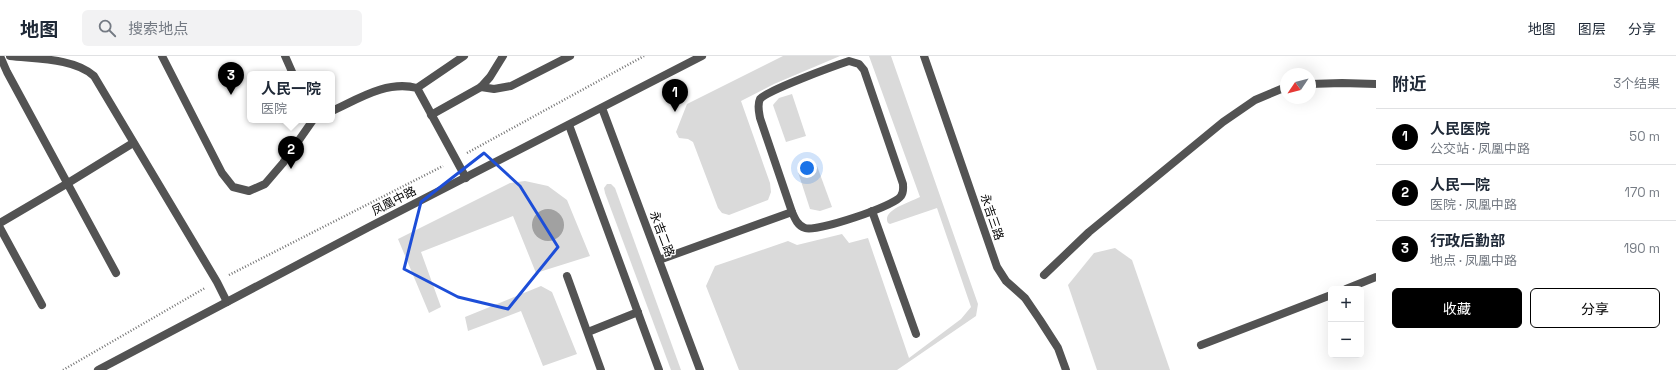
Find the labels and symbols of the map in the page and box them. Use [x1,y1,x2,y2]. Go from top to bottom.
pin: 3 [218,62,244,95]
north arrow [1280,68,1316,104]
pin: 1 [662,79,688,112]
pin: 2 [278,136,304,169]
your location [797,158,817,178]
street label: 凤凰中路 [369,183,419,219]
street label: 永吉三路 [977,192,1007,242]
street label: 永吉二路 [646,209,678,259]

